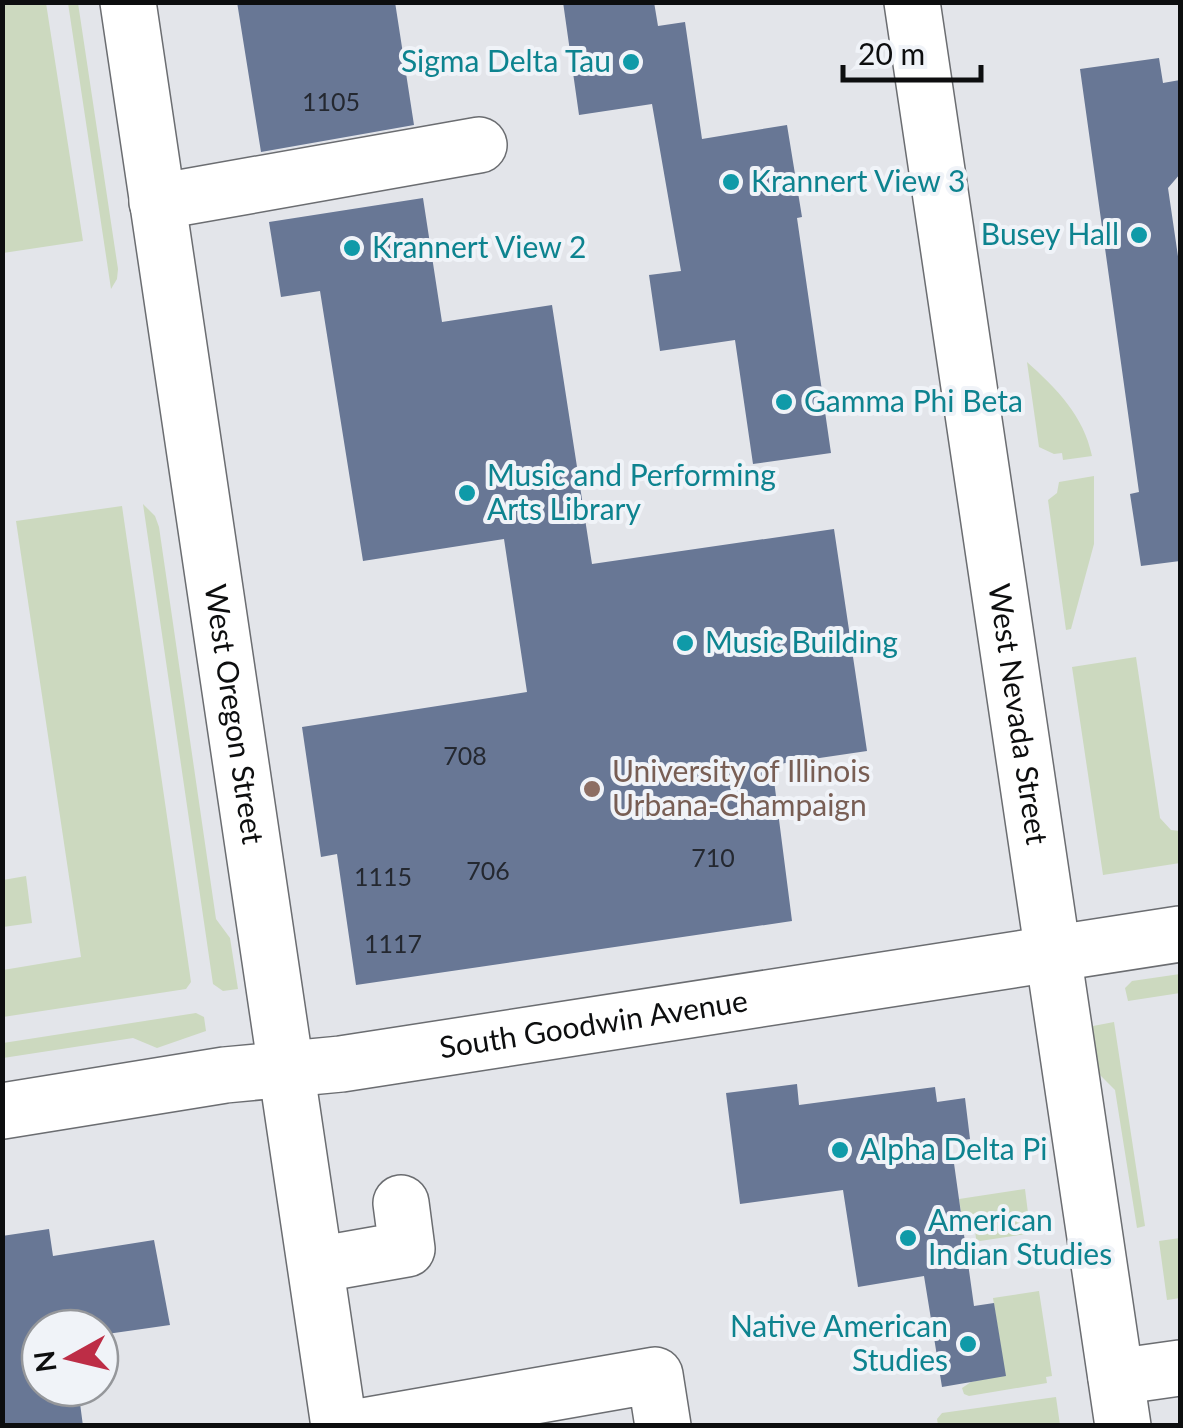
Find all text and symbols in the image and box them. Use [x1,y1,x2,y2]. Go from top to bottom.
scale bar [843,20,980,82]
text: 20 m [858,35,925,71]
place label: Sigma Delta Tau [401,42,611,78]
marker: Sigma Delta Tau [620,51,642,73]
house number: 1105 [302,86,360,116]
place label: Krannert View 3 [751,162,965,198]
marker: Krannert View 3 [720,171,742,193]
place label: Busey Hall [981,215,1119,251]
marker: Busey Hall [1128,224,1150,246]
place label: Krannert View 2 [372,228,586,264]
marker: Krannert View 2 [341,237,363,259]
place label: Gamma Phi Beta [804,382,1023,418]
marker: Gamma Phi Beta [773,391,795,413]
place label: Music and Performing Arts Library [487,456,776,526]
marker: Music and Performing Arts Library [456,482,478,504]
street label: West Oregon Street [198,581,273,847]
street label: West Nevada Street [982,581,1057,847]
place label: Music Building [705,623,898,659]
marker: Music Building [674,632,696,654]
house number: 708 [443,740,487,770]
place label: University of Illinois Urbana-Champaign [612,752,870,822]
marker: University of Illinois Urbana-Champaign [581,778,603,800]
house number: 710 [691,842,735,872]
house number: 706 [466,855,510,885]
house number: 1115 [354,861,412,891]
house number: 1117 [364,928,422,958]
street label: South Goodwin Avenue [437,981,750,1065]
place label: Alpha Delta Pi [860,1130,1047,1166]
marker: Alpha Delta Pi [829,1139,851,1161]
place label: American Indian Studies [928,1201,1112,1271]
marker: American Indian Studies [897,1227,919,1249]
place label: Native American Studies [730,1307,948,1377]
north arrow [20,1308,120,1408]
marker: Native American Studies [957,1333,979,1355]
text: N [26,1349,63,1375]

